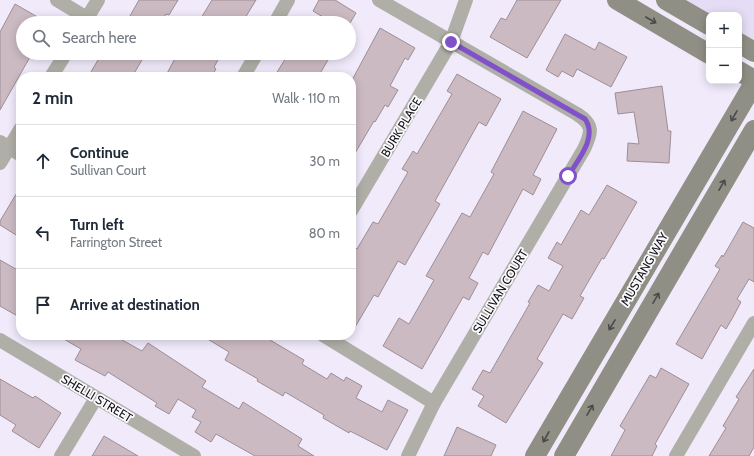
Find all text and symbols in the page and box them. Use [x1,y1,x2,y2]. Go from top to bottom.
map controls [706,12,742,84]
button: + [706,12,742,48]
search box [16,16,356,60]
one-way arrow [645,16,657,24]
icon: search [30,27,52,49]
text: Search here [62,29,137,47]
route end [442,33,460,51]
button: − [706,48,742,84]
text: 2 min [32,88,73,108]
text: Walk · 110 m [272,90,340,106]
street label: BURK PLACE [377,94,425,159]
one-way arrow [730,110,738,122]
text: Continue [70,144,129,162]
icon: ahead [32,150,54,172]
text: 30 m [310,153,340,169]
text: Sullivan Court [70,162,146,178]
route start [559,167,577,185]
one-way arrow [718,179,726,191]
text: Turn left [70,216,124,234]
icon: left [32,222,54,244]
text: 80 m [309,225,340,241]
street label: MUSTANG WAY [617,230,671,308]
text: Farrington Street [70,234,162,250]
street label: SULLIVAN COURT [469,246,531,335]
one-way arrow [652,293,660,304]
icon: arrive [32,294,54,316]
text: Arrive at destination [70,296,200,314]
one-way arrow [607,319,615,331]
street label: SHELLI STREET [59,371,136,425]
one-way arrow [587,404,595,416]
one-way arrow [541,431,549,443]

